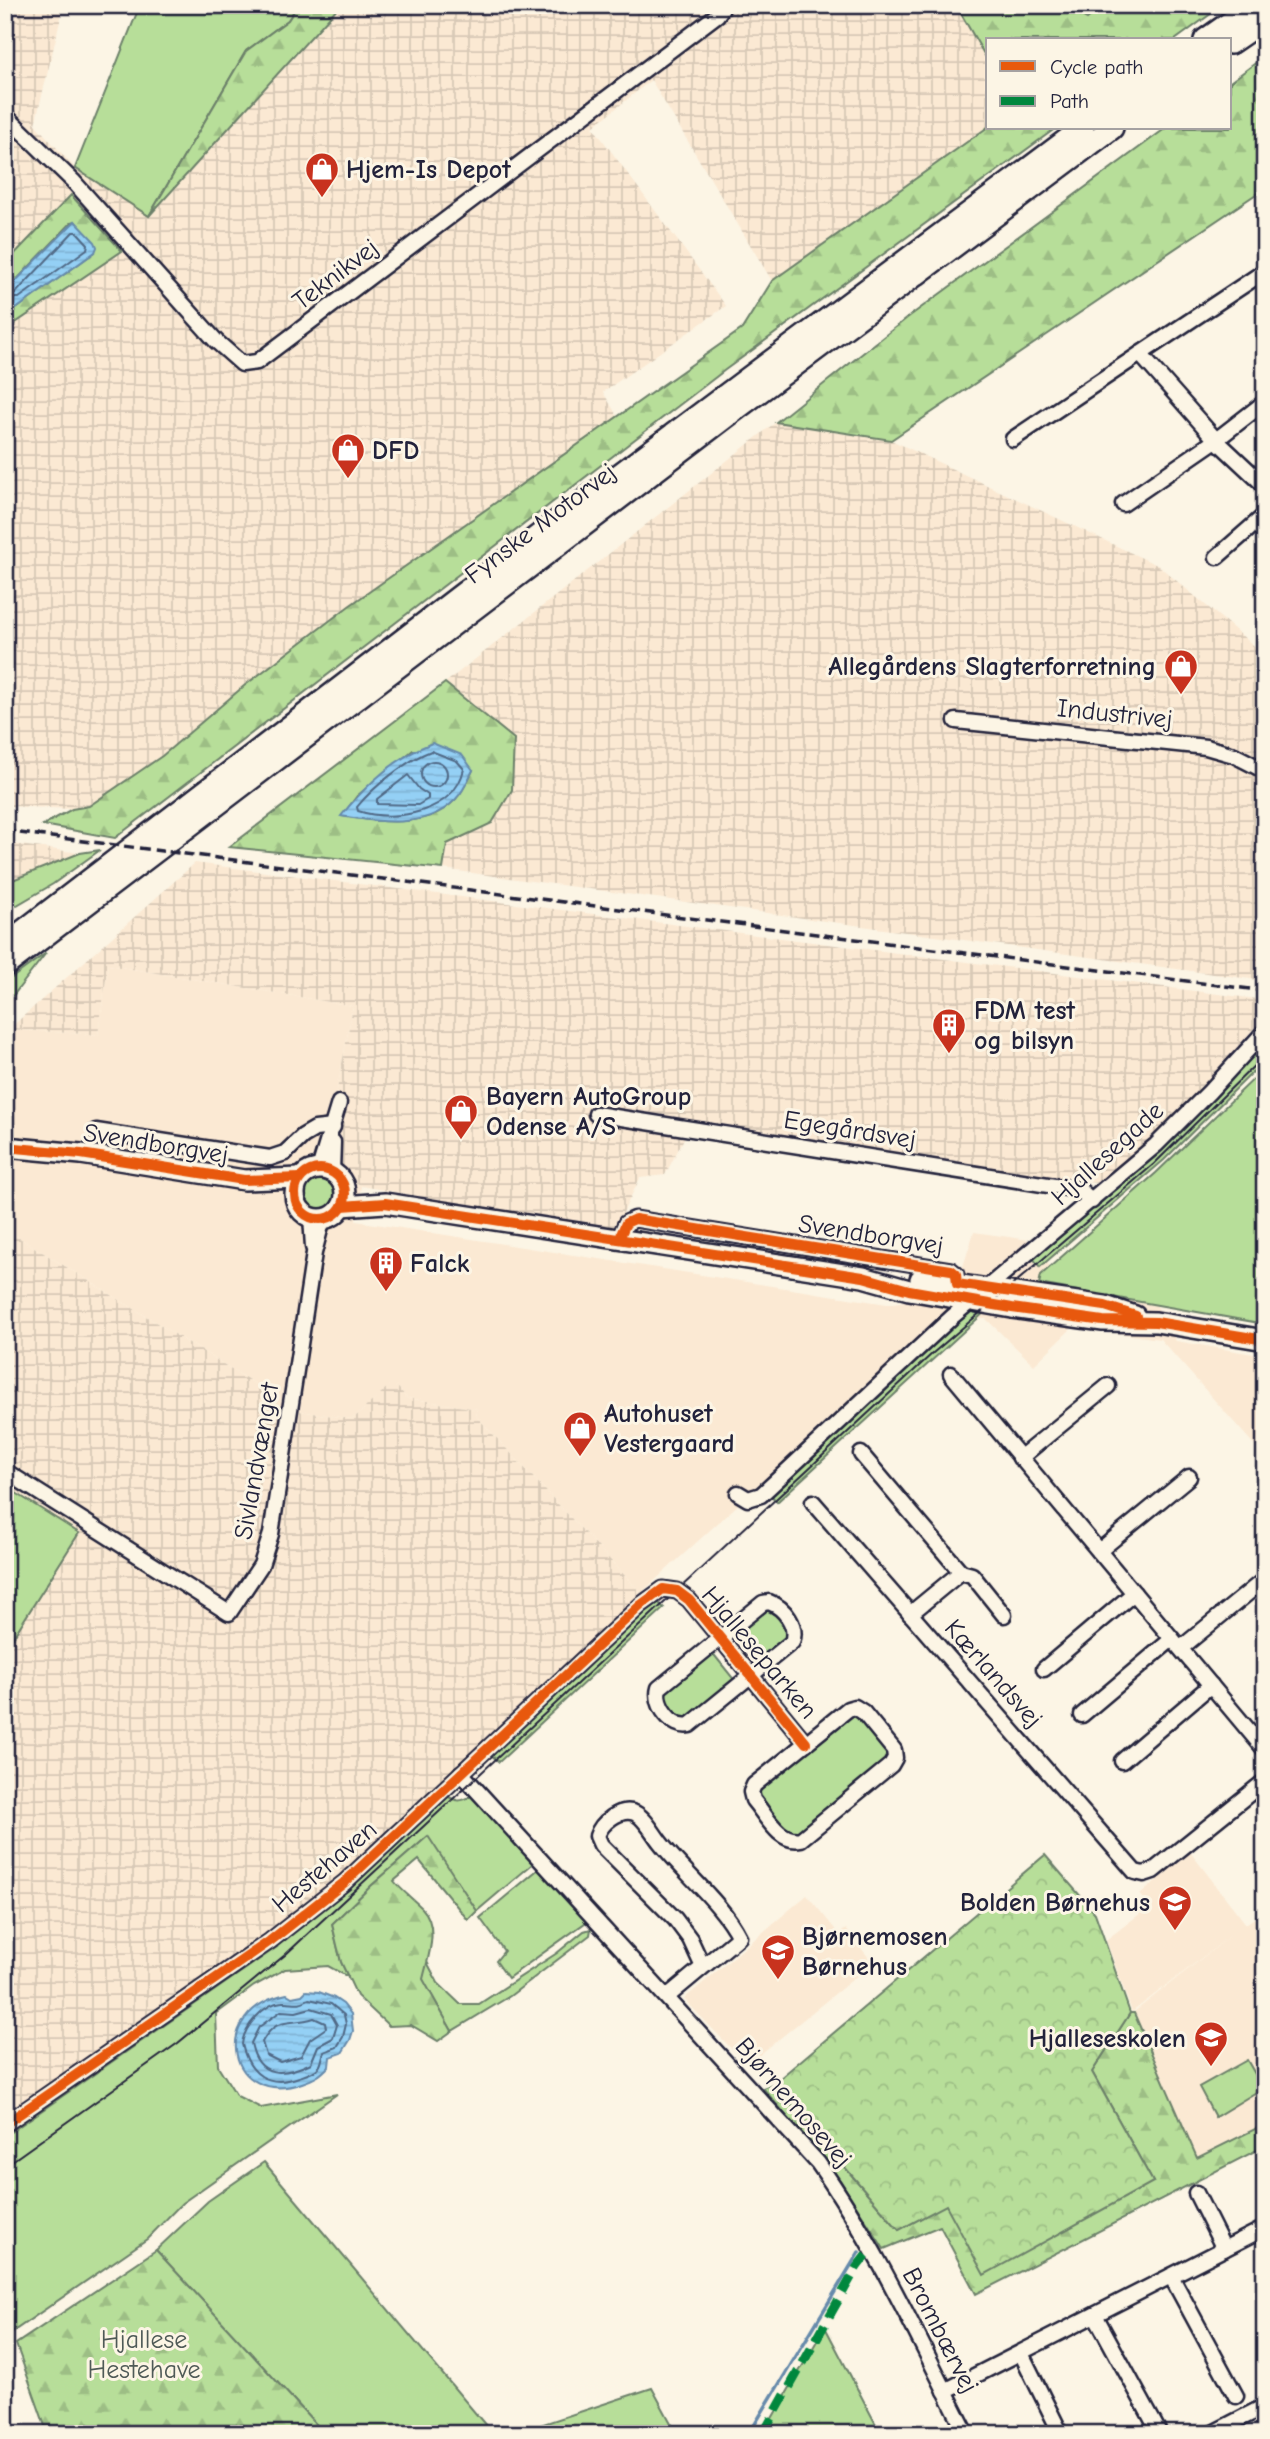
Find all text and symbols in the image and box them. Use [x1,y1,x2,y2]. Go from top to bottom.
legend [986,38,1232,130]
text: Cycle path [1050,55,1143,79]
text: Path [1050,89,1089,113]
shop icon: Hjem-Is Depot [303,150,341,199]
place label: Hjem-Is Depot [346,155,511,185]
street label: Teknikvej [287,233,384,317]
shop icon: DFD [329,431,367,480]
place label: DFD [372,436,420,466]
street label: Fynske Motorvej [459,457,622,590]
shop icon: Allegårdens Slagterforretning [1162,647,1200,696]
place label: Allegårdens Slagterforretning [828,652,1156,682]
street label: Industrivej [1056,693,1174,735]
place label: FDM test og bilsyn [974,996,1076,1056]
building icon: FDM test og bilsyn [930,1006,968,1055]
place label: Bayern AutoGroup Odense A/S [486,1082,691,1142]
shop icon: Bayern AutoGroup Odense A/S [442,1092,480,1141]
street label: Hjallesegade [1045,1096,1170,1212]
street label: Egegårdsvej [782,1105,918,1155]
street label: Svendborgvej [81,1118,230,1170]
street label: Svendborgvej [796,1209,945,1261]
building icon: Falck [367,1244,405,1293]
place label: Falck [410,1249,470,1279]
street label: Sivlandvænget [228,1379,286,1542]
place label: Autohuset Vestergaard [604,1399,735,1459]
shop icon: Autohuset Vestergaard [561,1409,599,1458]
street label: Hjalleseparken [695,1580,823,1725]
street label: Kærlandsvej [938,1613,1048,1734]
street label: Hestehaven [266,1814,383,1919]
school or university icon: Bolden Børnehus [1156,1883,1194,1932]
place label: Bolden Børnehus [960,1888,1150,1918]
place label: Bjørnemosen Børnehus [802,1922,948,1982]
school or university icon: Bjørnemosen Børnehus [759,1932,797,1981]
school or university icon: Hjalleseskolen [1192,2019,1230,2068]
place label: Hjalleseskolen [1029,2024,1186,2054]
street label: Bjørnemosevej [729,2032,858,2174]
street label: Brombærvej [896,2263,984,2398]
park label: Hjallese Hestehave [87,2325,201,2385]

